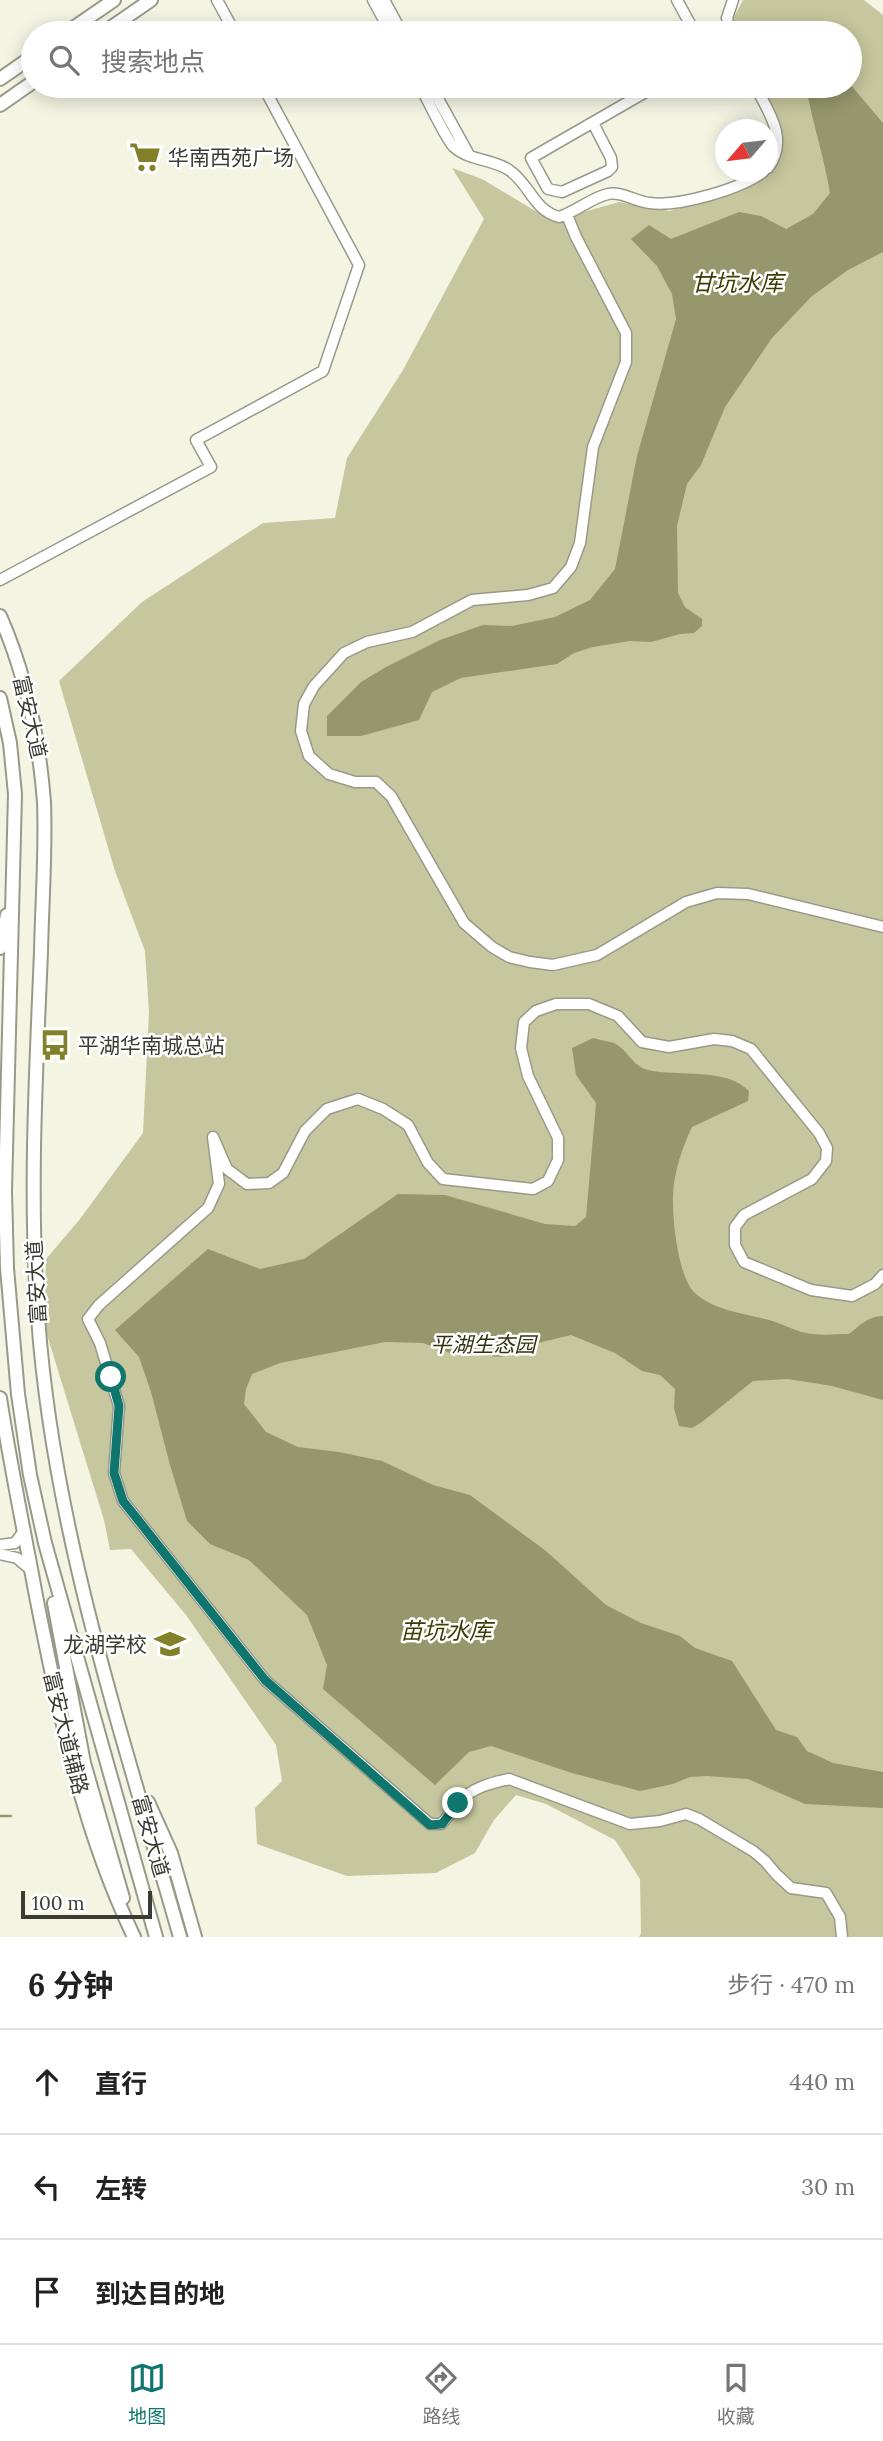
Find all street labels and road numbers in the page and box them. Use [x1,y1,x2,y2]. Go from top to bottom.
street label: 富安大道 [7,673,53,761]
street label: 富安大道 [20,1239,52,1325]
street label: 富安大道辅路 [38,1669,94,1797]
street label: 富安大道 [126,1792,176,1880]

